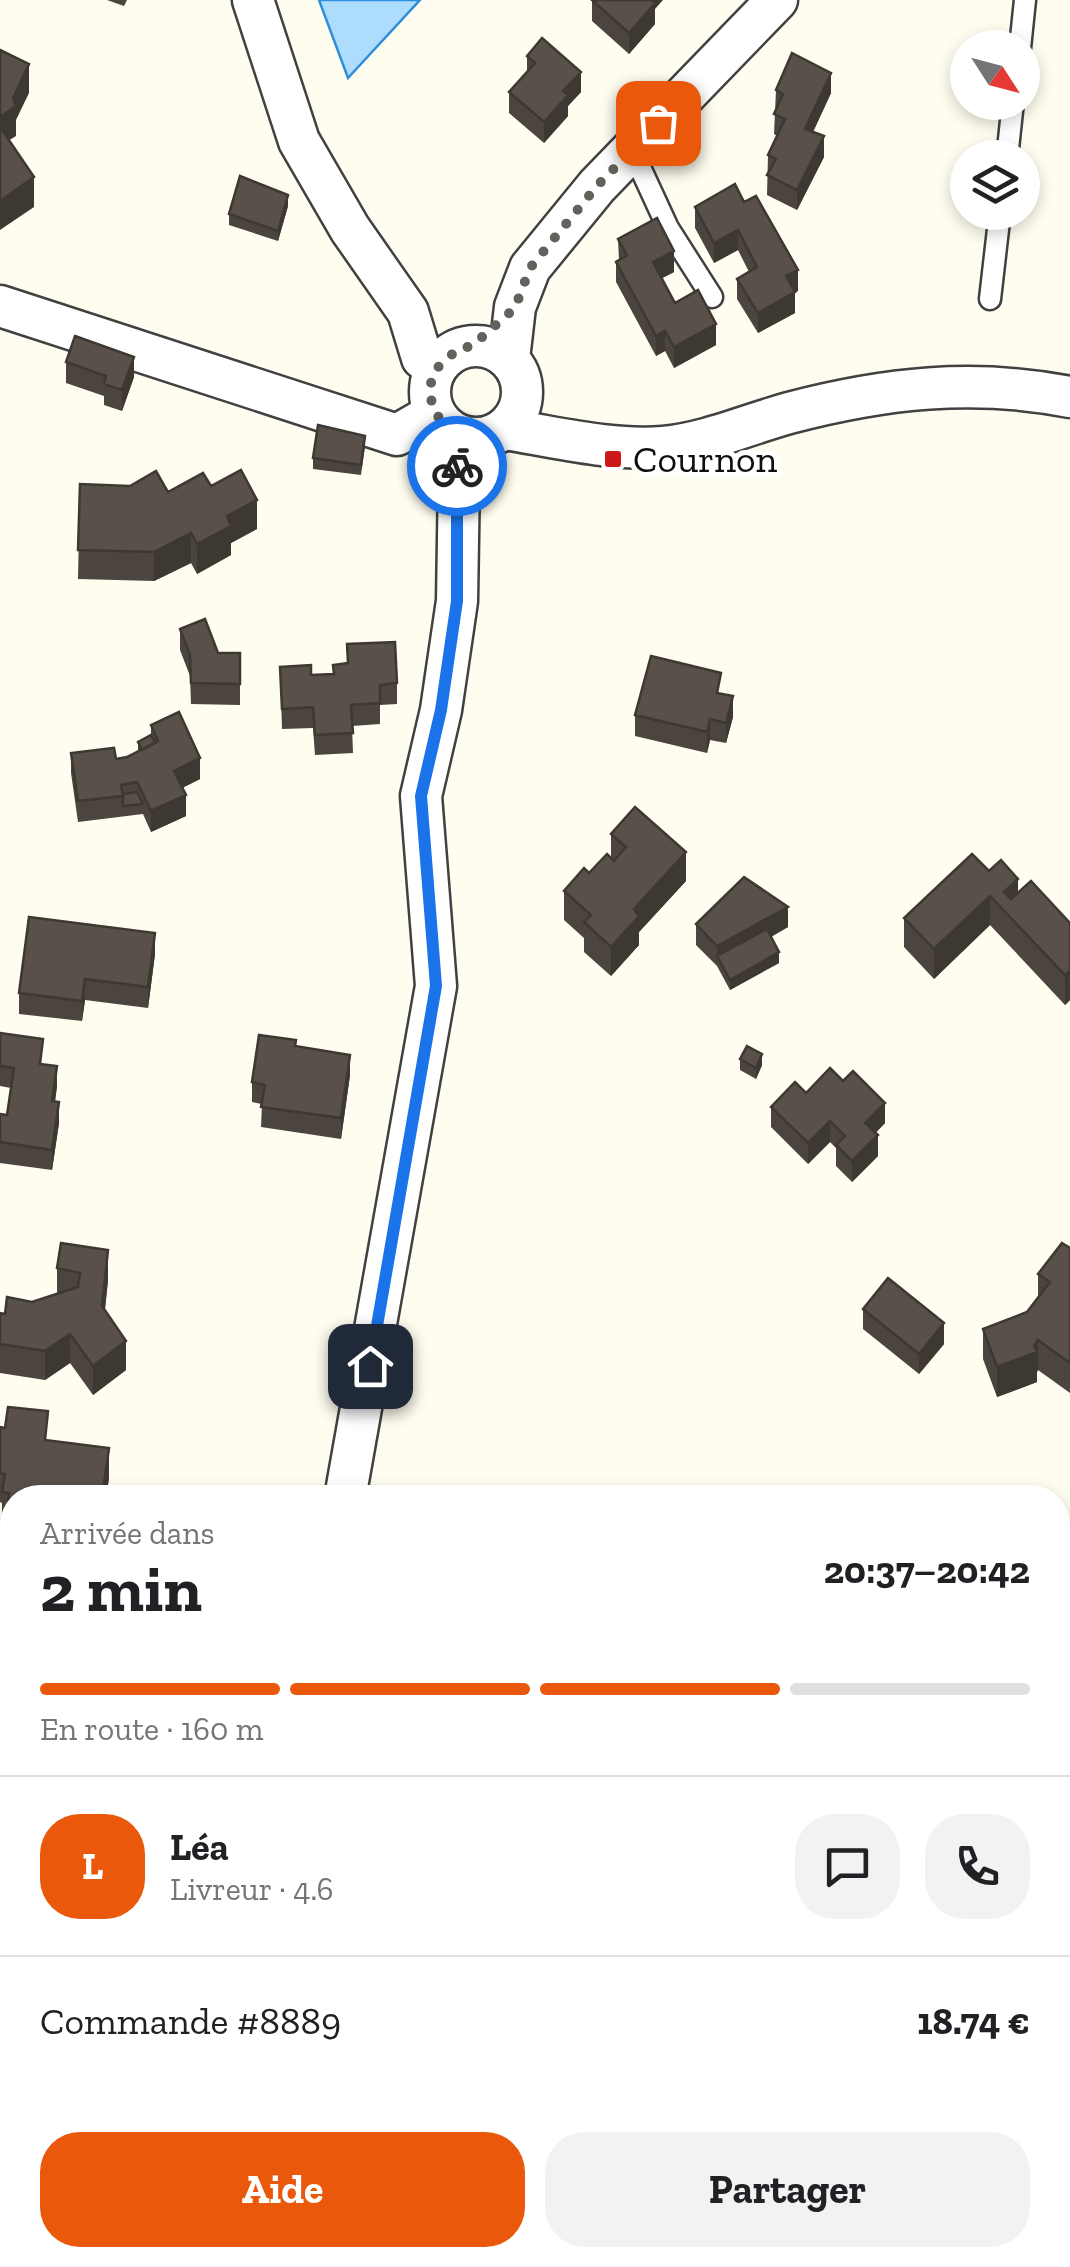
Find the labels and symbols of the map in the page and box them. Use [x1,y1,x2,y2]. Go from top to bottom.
north arrow [950,30,1040,120]
pin [616,81,701,166]
courier [407,416,507,516]
place label: Cournon [633,436,778,482]
marker: Cournon [602,448,624,470]
pin [328,1324,413,1409]

